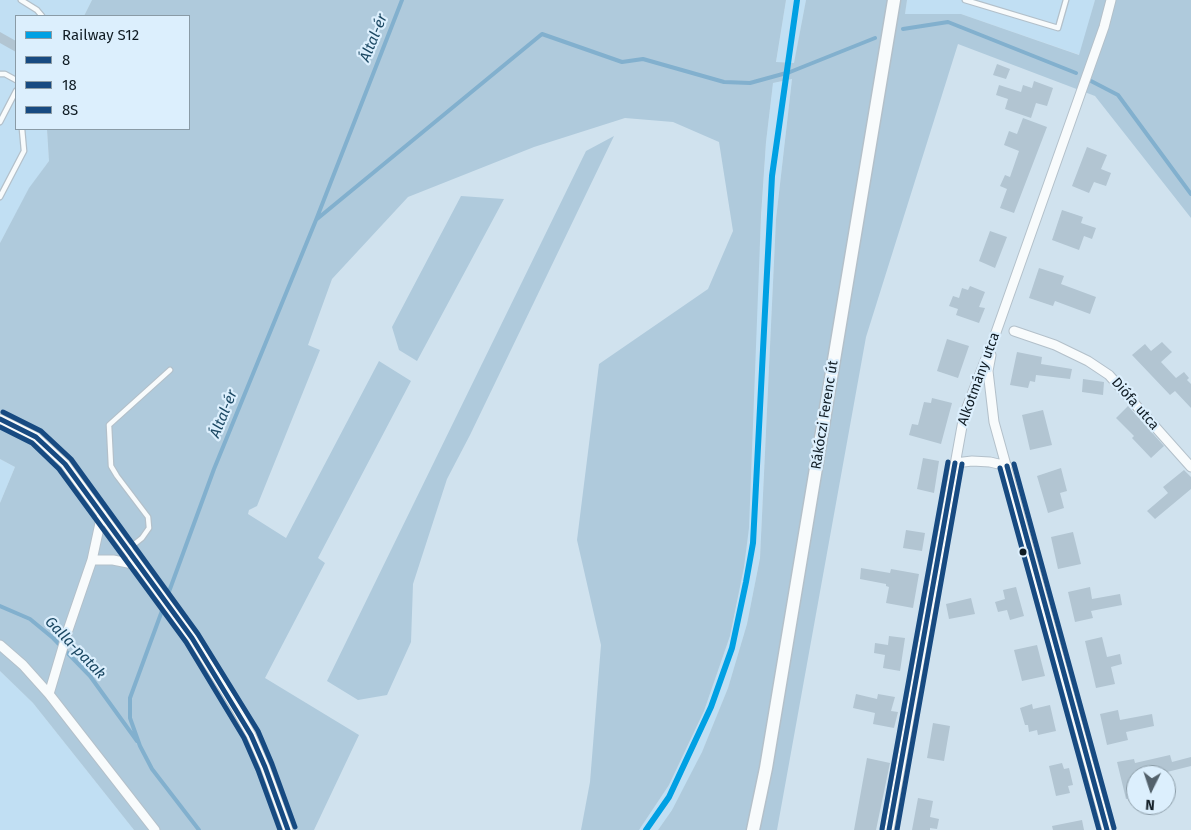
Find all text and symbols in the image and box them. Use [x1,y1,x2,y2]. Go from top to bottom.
water label: Által-ér [356,11,392,65]
legend [15,15,190,130]
text: Railway S12 [62,26,139,44]
text: 8 [62,51,70,69]
text: 18 [62,76,77,94]
text: 8S [62,101,78,119]
street label: Alkotmány utca [954,330,1004,428]
street label: Rákóczi Ferenc út [808,359,842,471]
street label: Diófa utca [1108,374,1162,434]
water label: Által-ér [206,387,242,441]
unlabelled marker [1018,547,1028,557]
water label: Galla-patak [41,613,109,683]
north arrow [1126,765,1176,815]
text: N [1145,796,1155,813]

